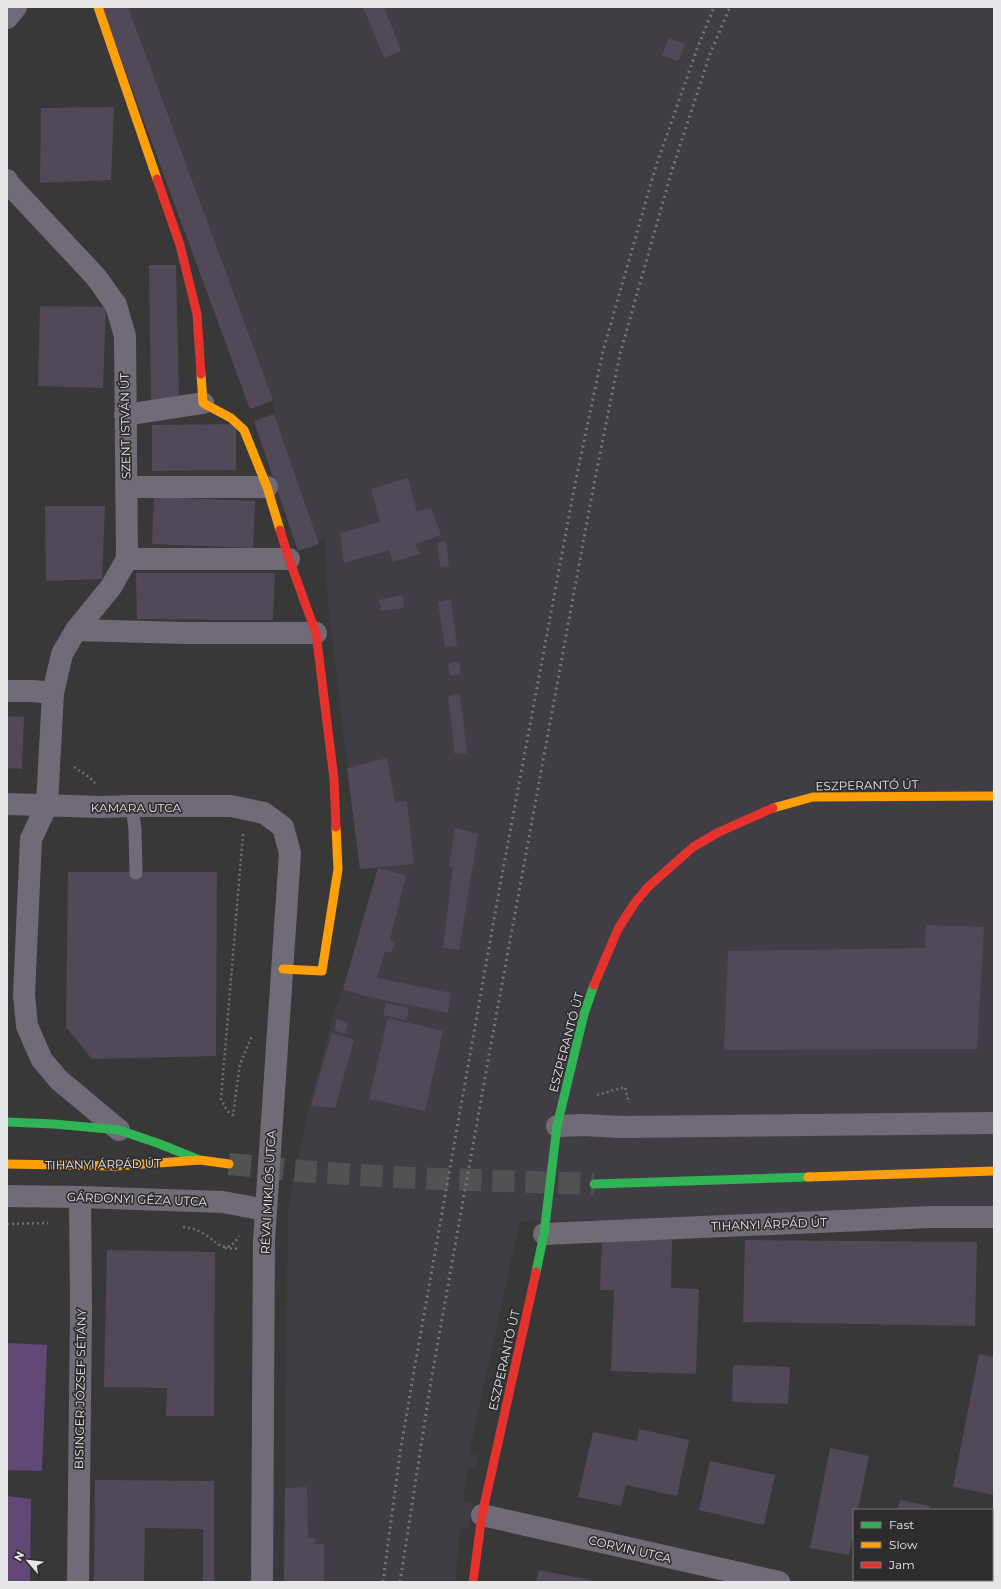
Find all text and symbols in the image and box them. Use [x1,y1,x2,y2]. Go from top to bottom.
street label: SZENT ISTVÁN ÚT [117,373,133,479]
street label: ESZPERANTÓ ÚT [815,777,919,793]
street label: KAMARA UTCA [91,800,182,815]
street label: ESZPERANTÓ ÚT [545,990,587,1094]
street label: RÉVAI MIKLÓS UTCA [257,1129,279,1254]
street label: TIHANYI ÁRPÁD ÚT [45,1155,161,1173]
street label: GÁRDONYI GÉZA UTCA [67,1189,208,1209]
street label: TIHANYI ÁRPÁD ÚT [711,1214,827,1234]
street label: BISINGER JÓZSEF SÉTÁNY [71,1308,89,1469]
street label: ESZPERANTÓ ÚT [485,1308,523,1412]
legend [853,1509,993,1581]
text: Fast [889,1517,914,1532]
street label: CORVIN UTCA [587,1532,673,1566]
text: Slow [889,1537,918,1552]
north arrow [8,1541,48,1581]
text: N [11,1549,27,1564]
text: Jam [888,1557,915,1572]

